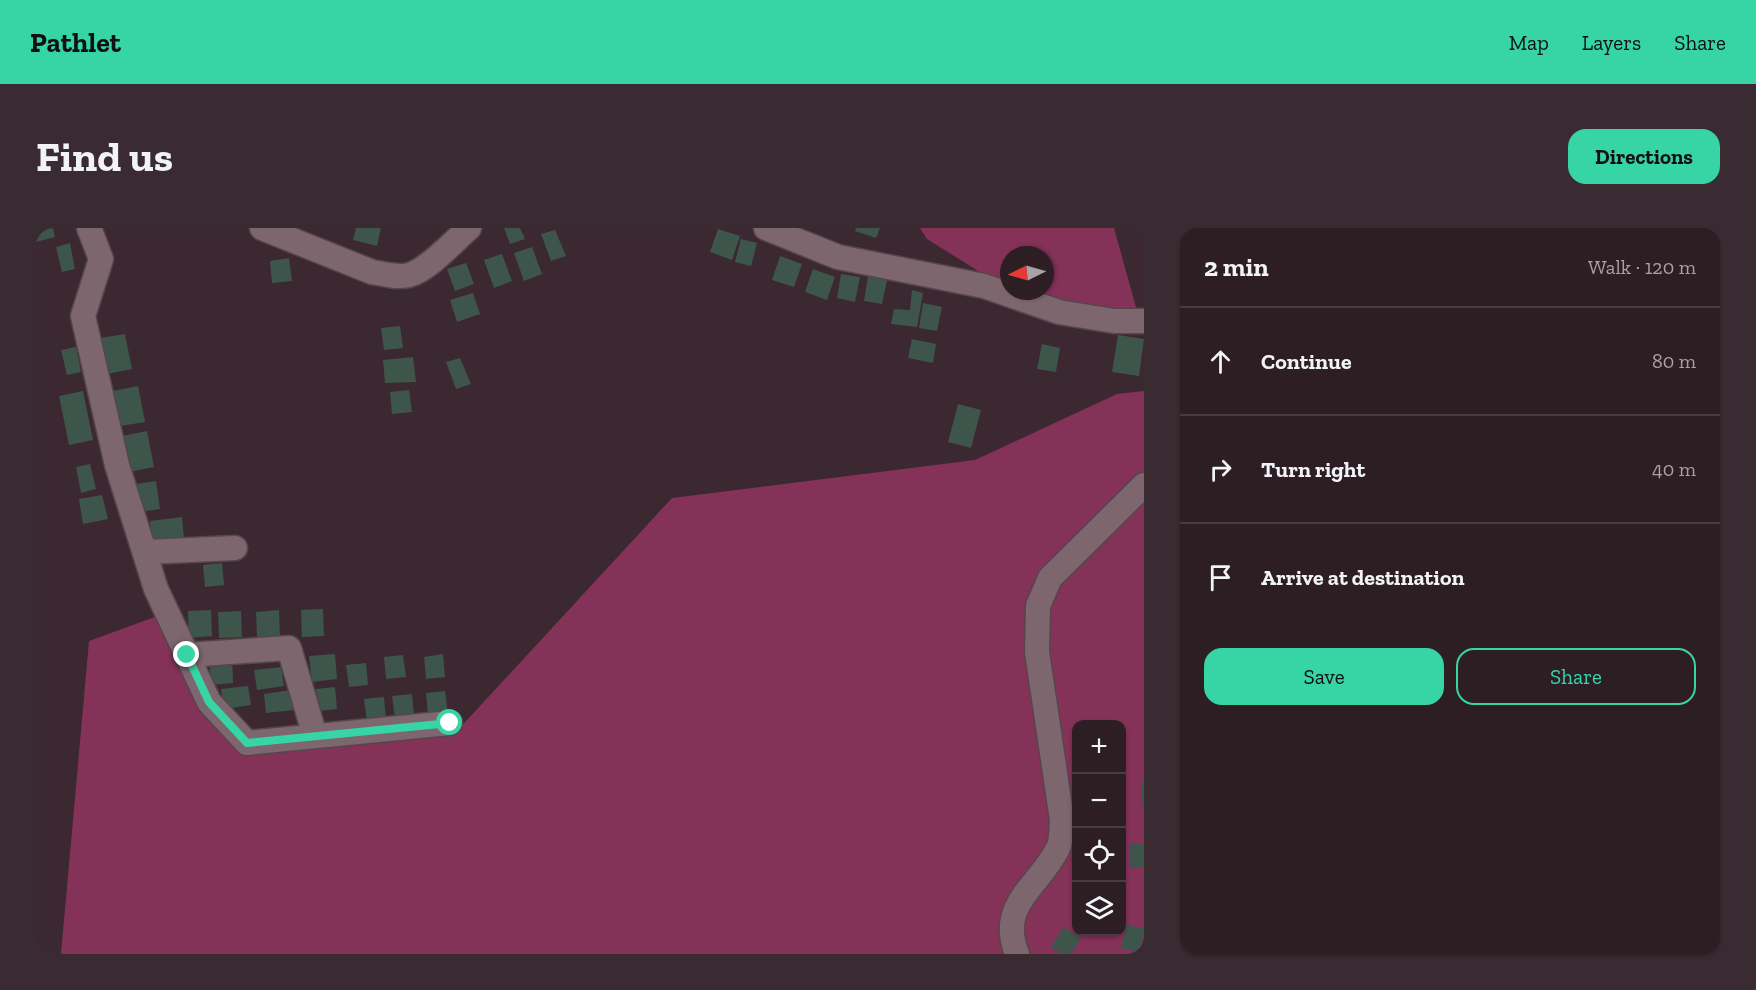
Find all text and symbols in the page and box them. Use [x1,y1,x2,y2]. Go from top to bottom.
text: Pathlet [30,26,121,59]
text: Map [1509,30,1549,55]
text: Layers [1582,30,1641,55]
text: Share [1674,30,1726,55]
button: Directions [1568,129,1720,184]
text: Find us [36,131,173,182]
north arrow [1000,246,1054,300]
text: 2 min [1204,251,1269,283]
text: Walk · 120 m [1588,255,1696,279]
icon: ahead [1204,345,1237,378]
text: Continue [1261,348,1352,375]
text: 80 m [1652,349,1696,373]
icon: right [1204,453,1237,486]
text: Turn right [1261,456,1365,483]
text: 40 m [1652,457,1696,481]
icon: arrive [1204,561,1237,594]
text: Arrive at destination [1261,564,1464,591]
route end [173,641,199,667]
button: Save [1204,648,1444,705]
button: Share [1456,648,1696,705]
route start [436,709,462,735]
map controls [1072,720,1126,936]
button: + [1072,720,1126,774]
button: − [1072,774,1126,828]
button: locate [1072,828,1126,882]
button: layers [1072,882,1126,936]

